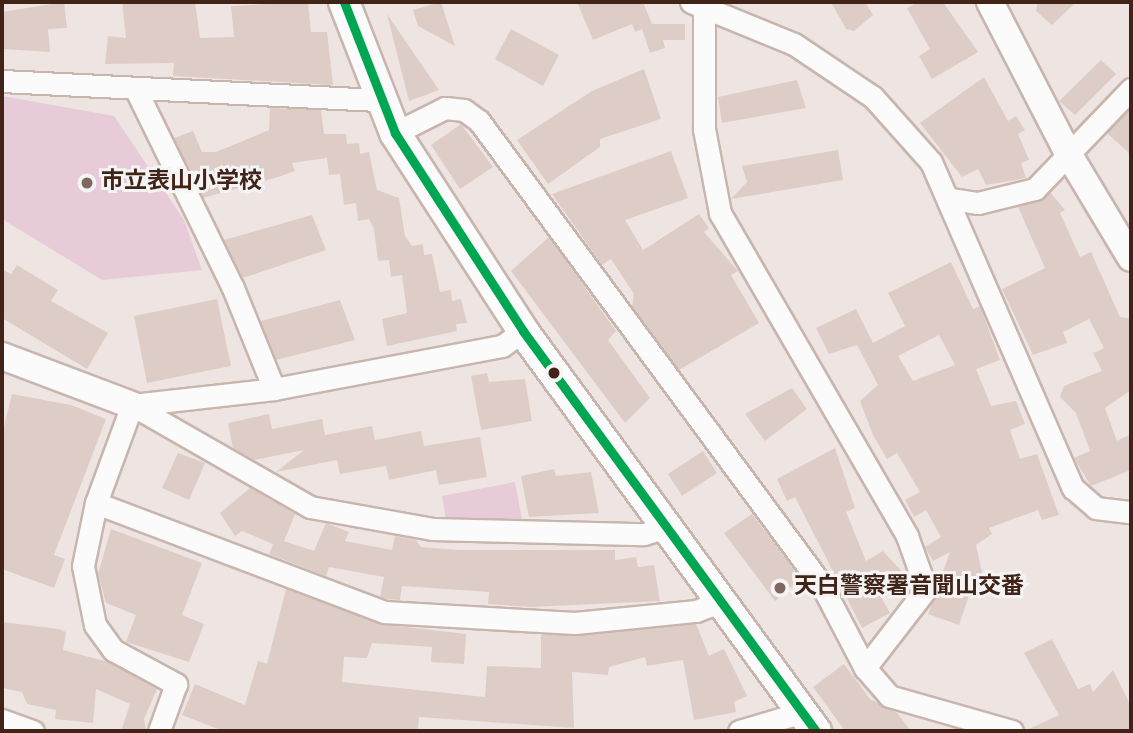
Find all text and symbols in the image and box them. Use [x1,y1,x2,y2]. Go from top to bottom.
place label: 市立表山小学校 [101,169,262,197]
marker: 市立表山小学校 [79,175,95,191]
unlabelled marker [547,366,561,380]
place label: 天白警察署音聞山交番 [794,574,1024,602]
marker: 天白警察署音聞山交番 [772,580,788,596]

